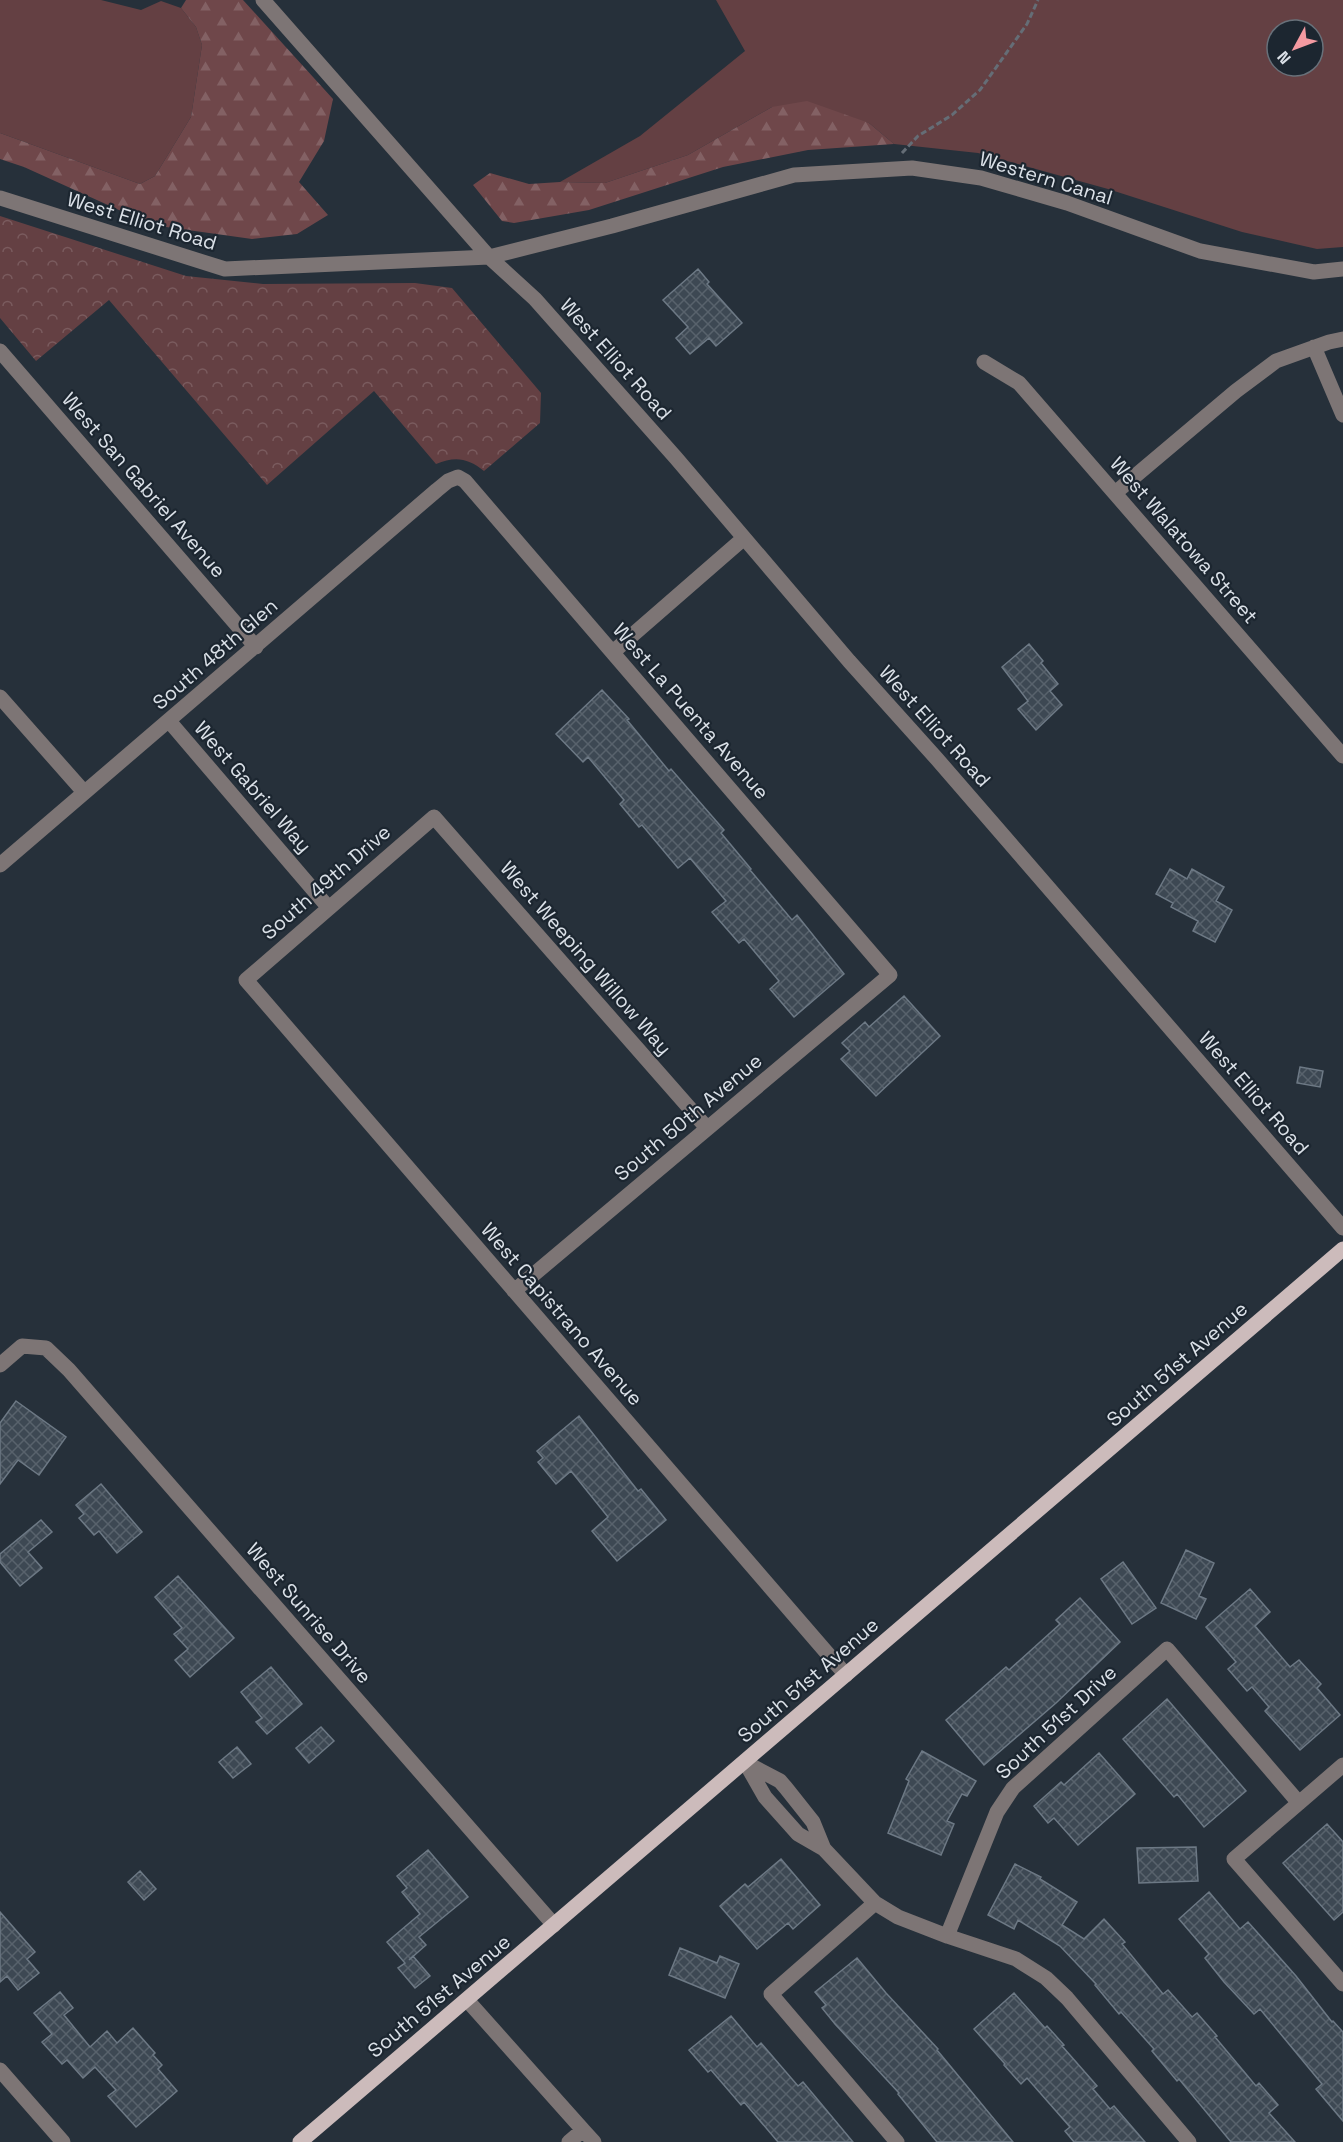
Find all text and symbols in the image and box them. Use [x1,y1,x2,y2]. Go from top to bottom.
north arrow [1265,18,1325,78]
text: N [1273,47,1296,68]
street label: Western Canal [976,145,1116,211]
street label: West Elliot Road [64,186,220,256]
street label: West Elliot Road [554,293,678,425]
street label: West San Gabriel Avenue [56,387,232,583]
street label: West Walatowa Street [1104,451,1264,629]
street label: South 48th Glen [147,593,283,715]
street label: West La Puenta Avenue [607,617,775,805]
street label: West Elliot Road [873,660,997,792]
street label: West Gabriel Way [189,716,317,858]
street label: South 49th Drive [256,819,396,945]
street label: West Weeping Willow Way [495,856,677,1060]
street label: West Elliot Road [1193,1026,1315,1160]
street label: South 50th Avenue [609,1048,767,1186]
street label: West Capistrano Avenue [475,1217,649,1411]
street label: South 51st Avenue [1101,1296,1253,1432]
street label: West Sunrise Drive [241,1537,377,1689]
street label: South 51st Avenue [732,1612,884,1748]
street label: South 51st Drive [990,1659,1122,1785]
street label: South 51st Avenue [362,1929,516,2063]

